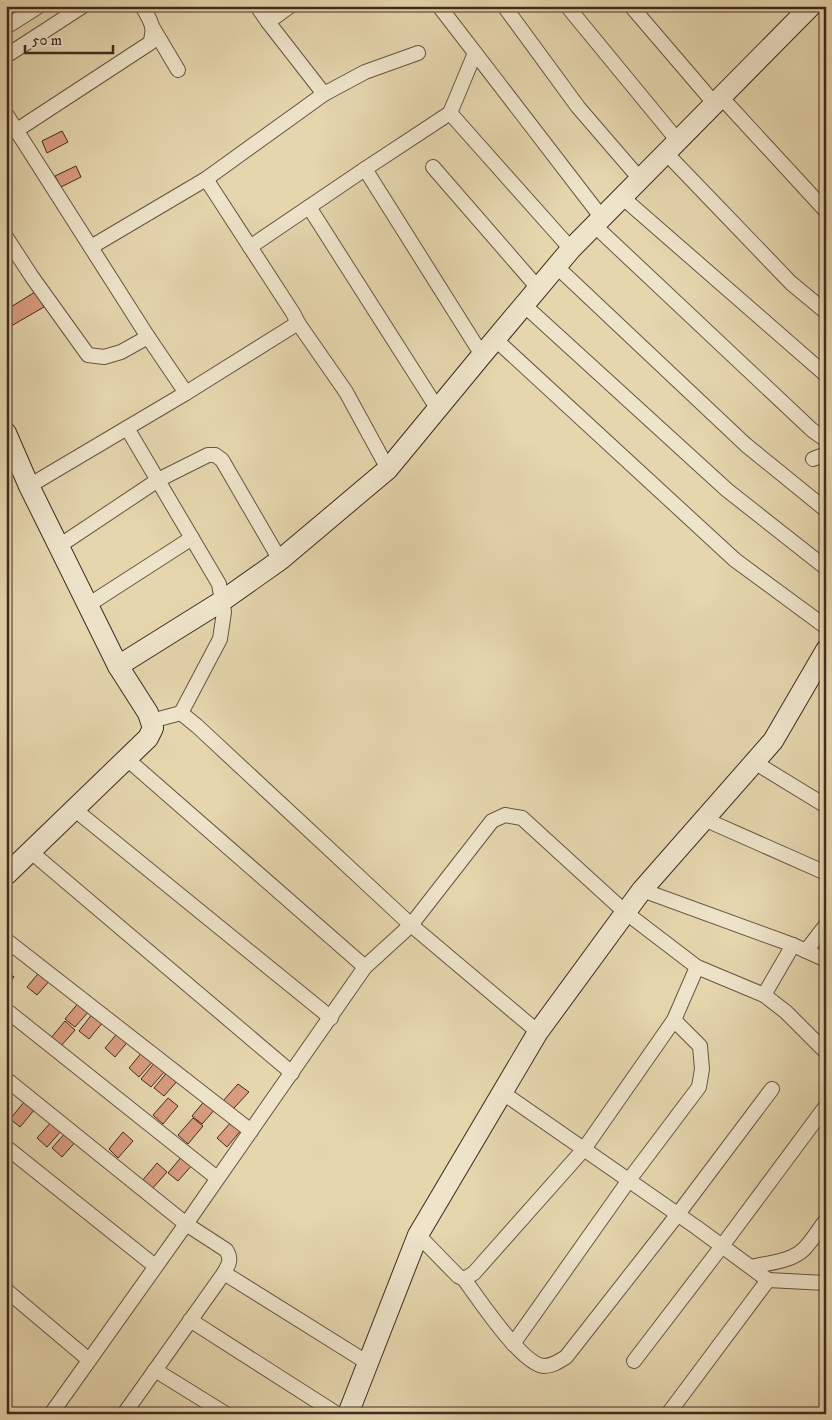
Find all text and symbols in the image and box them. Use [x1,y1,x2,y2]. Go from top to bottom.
scale bar [25,22,112,54]
text: 50 m [32,31,62,50]

